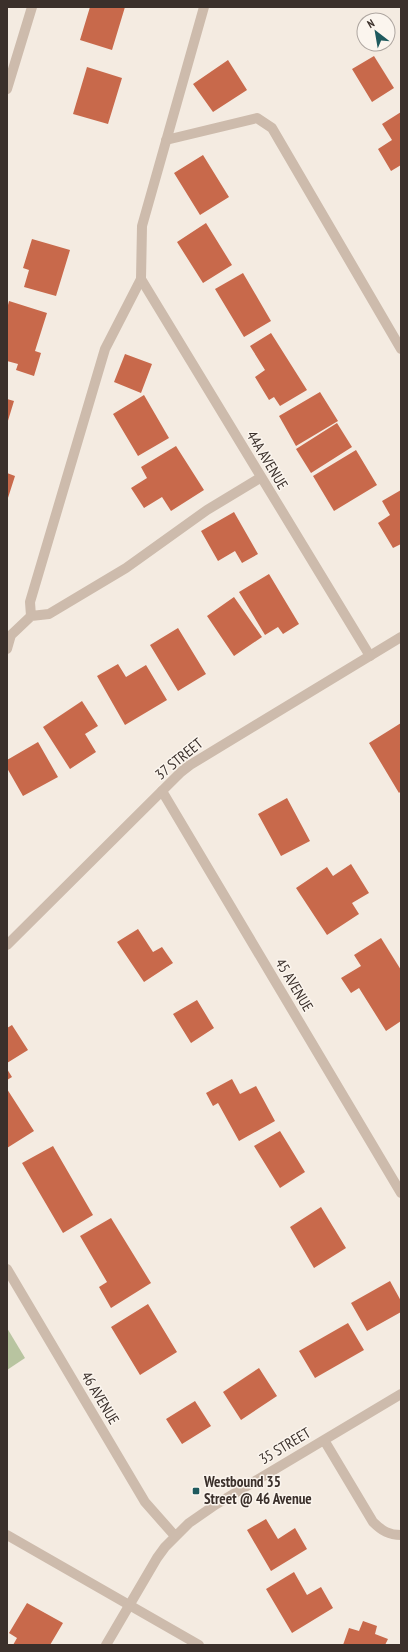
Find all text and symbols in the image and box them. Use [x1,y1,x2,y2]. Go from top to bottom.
north arrow [356,12,396,52]
text: N [365,16,377,31]
street label: 44A AVENUE [243,427,292,493]
street label: 37 STREET [151,733,207,784]
street label: 45 AVENUE [271,955,318,1015]
street label: 46 AVENUE [77,1368,124,1428]
street label: 35 STREET [256,1423,314,1468]
place label: Westbound 35 Street @ 46 Avenue [203,1472,312,1508]
marker: Westbound 35 Street @ 46 Avenue [191,1486,201,1496]

